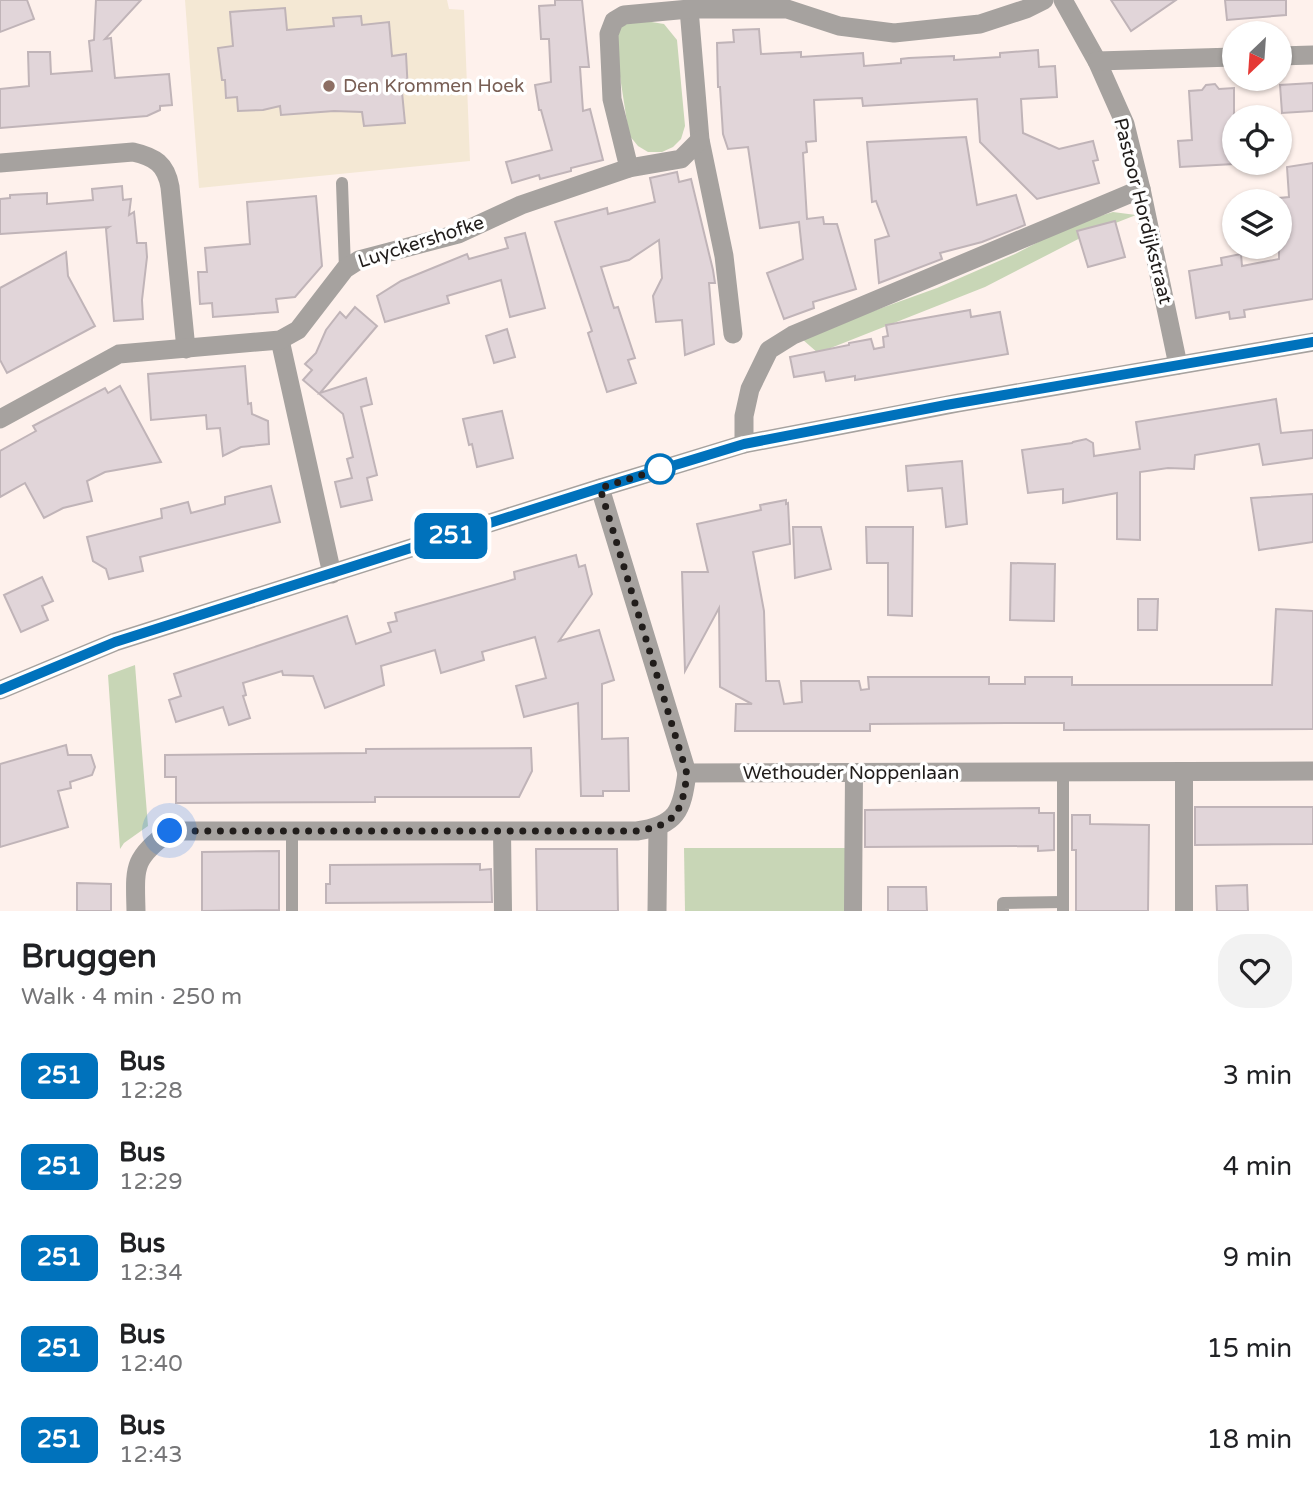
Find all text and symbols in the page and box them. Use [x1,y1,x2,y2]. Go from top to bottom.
north arrow [1222,21,1292,91]
map controls [1222,21,1292,259]
place label: Den Krommen Hoek [343,75,524,97]
marker: Den Krommen Hoek [321,78,337,94]
button: locate [1222,105,1292,175]
street label: Pastoor Hordijkstraat [1109,116,1177,306]
button: layers [1222,189,1292,259]
street label: Luyckershofke [355,211,487,273]
unlabelled marker [645,454,675,484]
line badge: 251 [411,513,491,559]
text: 251 [428,521,474,550]
street label: Wethouder Noppenlaan [743,762,959,784]
your location [152,813,187,848]
button: heart [1218,934,1292,1008]
text: Bruggen [21,937,157,976]
text: Walk · 4 min · 250 m [21,983,242,1011]
text: Bus [119,1046,165,1077]
text: 3 min [1223,1060,1292,1091]
text: 251 [37,1061,82,1090]
text: 12:28 [119,1077,183,1105]
text: Bus [119,1137,165,1168]
text: 4 min [1223,1151,1292,1182]
text: 251 [37,1152,82,1181]
text: 12:29 [119,1168,183,1196]
text: Bus [119,1228,165,1259]
text: 9 min [1223,1242,1292,1273]
text: 251 [37,1243,82,1272]
text: 12:34 [119,1259,183,1287]
text: Bus [119,1319,165,1350]
text: 15 min [1206,1333,1292,1364]
text: 251 [37,1334,82,1363]
text: 12:40 [119,1350,183,1378]
text: Bus [119,1410,165,1441]
text: 18 min [1206,1424,1292,1455]
text: 251 [37,1425,82,1454]
text: 12:43 [119,1441,183,1469]

